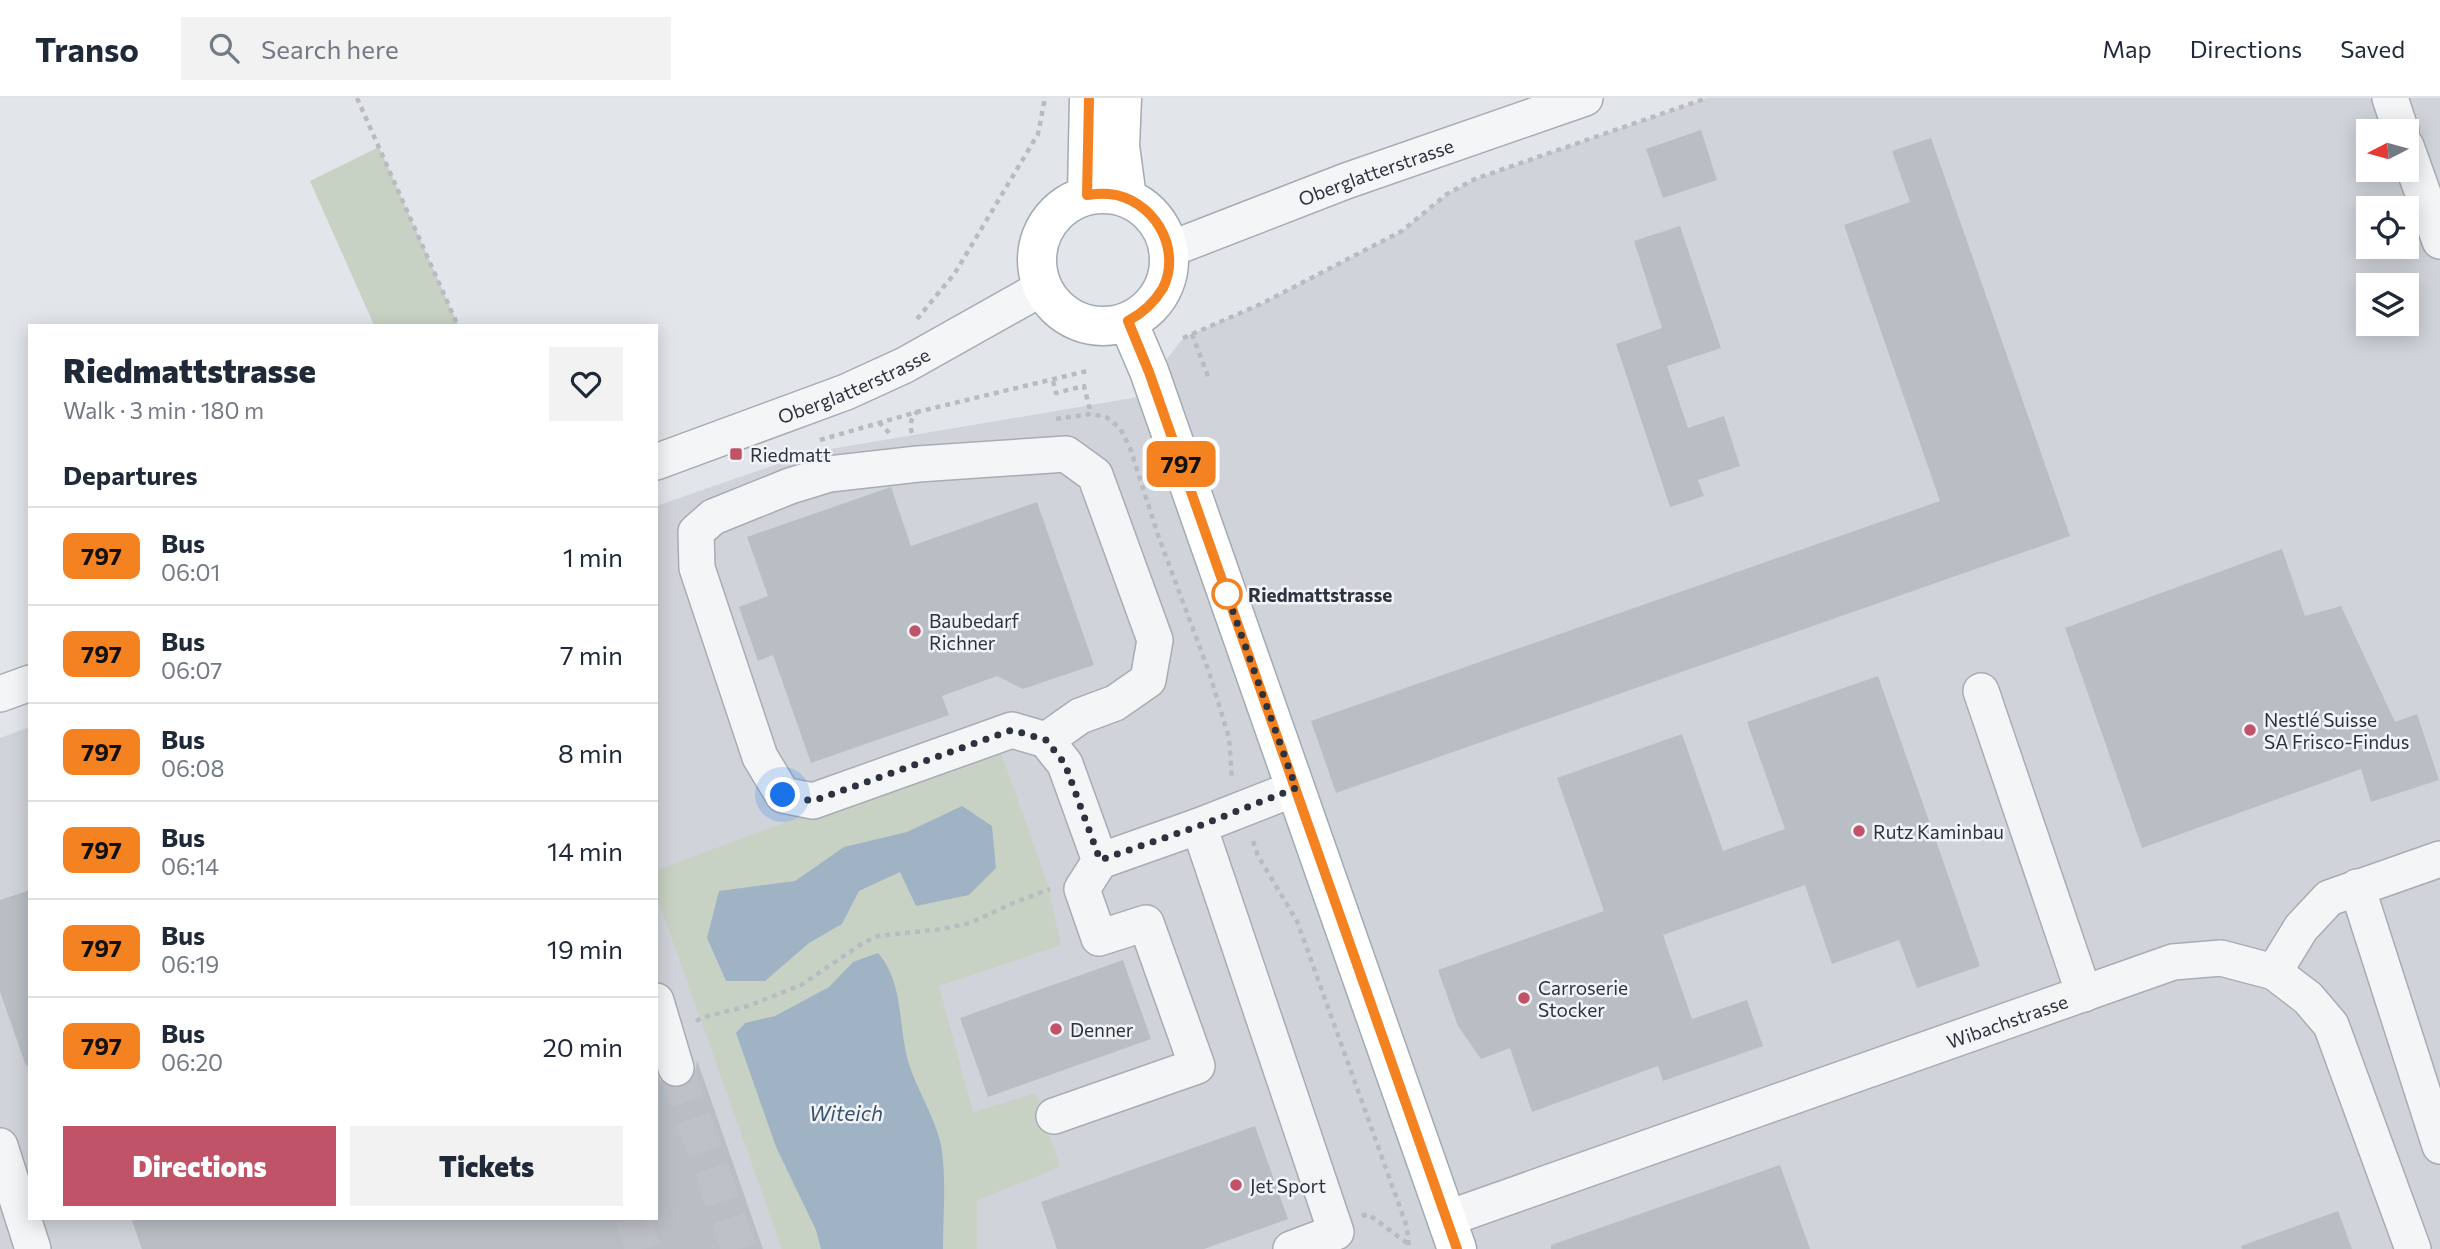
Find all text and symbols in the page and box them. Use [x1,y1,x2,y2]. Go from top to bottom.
search box [181,17,671,80]
text: Transo [35,28,139,69]
icon: search [205,29,243,67]
text: Search here [261,33,399,64]
text: Map [2102,34,2152,63]
text: Directions [2190,34,2302,63]
text: Saved [2340,34,2405,63]
north arrow [2356,119,2418,182]
map controls [2356,119,2419,336]
street label: Oberglatterstrasse [1295,133,1456,210]
button: locate [2356,196,2419,259]
button: layers [2356,273,2419,336]
street label: Oberglatterstrasse [774,342,934,428]
button: heart [549,347,623,421]
text: Riedmattstrasse [63,349,316,390]
text: Walk · 3 min · 180 m [63,396,264,424]
line badge: 797 [1141,441,1221,487]
place label: Riedmatt [750,443,831,466]
marker: Riedmatt [728,446,744,462]
text: 797 [1161,449,1201,478]
text: Departures [63,459,198,490]
text: Bus [161,527,205,558]
text: 797 [81,541,122,570]
text: 1 min [563,541,623,572]
text: 06:01 [161,558,220,586]
marker: Riedmattstrasse [1212,579,1242,609]
place label: Riedmattstrasse [1248,583,1392,606]
place label: Baubedarf Richner [929,609,1020,654]
marker: Baubedarf Richner [907,623,923,639]
text: Bus [161,625,205,656]
text: 797 [81,639,122,668]
text: 7 min [560,639,623,670]
text: 06:07 [161,656,222,684]
place label: Nestlé Suisse SA Frisco-Findus [2264,708,2409,753]
marker: Nestlé Suisse SA Frisco-Findus [2242,722,2258,738]
text: Bus [161,723,205,754]
text: 797 [81,737,122,766]
text: 8 min [558,737,623,768]
text: 06:08 [161,754,224,782]
your location [765,777,800,812]
place label: Rutz Kaminbau [1873,820,2004,843]
text: Bus [161,821,205,852]
marker: Rutz Kaminbau [1851,823,1867,839]
text: 797 [81,835,122,864]
text: 14 min [547,835,623,866]
text: 06:14 [161,852,219,880]
text: Bus [161,919,205,950]
text: 797 [81,933,122,962]
text: 19 min [547,933,623,964]
text: 06:19 [161,950,219,978]
place label: Carroserie Stocker [1538,976,1628,1021]
street label: Wibachstrasse [1943,989,2071,1053]
marker: Carroserie Stocker [1516,990,1532,1006]
text: Bus [161,1017,205,1048]
place label: Denner [1070,1018,1134,1041]
marker: Denner [1048,1021,1064,1037]
text: 797 [81,1031,122,1060]
text: 20 min [542,1031,623,1062]
text: 06:20 [161,1048,223,1076]
water label: Witeich [809,1100,883,1125]
button: Directions [63,1126,336,1206]
button: Tickets [350,1126,623,1206]
place label: Jet Sport [1250,1174,1326,1197]
marker: Jet Sport [1228,1177,1244,1193]

